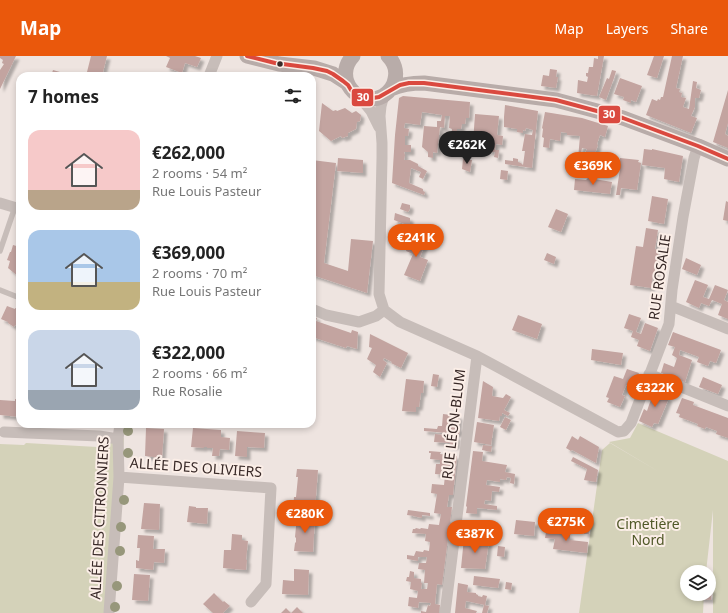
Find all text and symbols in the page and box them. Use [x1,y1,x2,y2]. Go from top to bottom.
text: Map [20,15,61,41]
text: Map [555,19,584,38]
text: Layers [606,19,648,38]
text: Share [670,19,708,38]
unlabelled marker [275,59,285,69]
text: 7 homes [28,85,99,108]
icon: filters [282,85,304,107]
line badge: 30 [351,88,374,107]
text: 30 [357,89,369,104]
line badge: 30 [598,105,621,124]
text: 30 [603,106,615,121]
pin: €262K [439,131,495,165]
text: €262K [448,135,486,153]
text: €262,000 [152,141,225,164]
icon: home [60,146,108,194]
pin: €369K [565,152,621,186]
text: €369K [574,156,612,174]
text: 2 rooms · 54 m² [152,164,247,182]
text: Rue Louis Pasteur [152,182,261,200]
pin: €241K [388,224,444,258]
text: €241K [397,228,435,246]
street label: RUE ROSALIE [644,233,674,321]
text: €369,000 [152,241,225,264]
icon: home [60,246,108,294]
text: 2 rooms · 70 m² [152,264,247,282]
text: Rue Louis Pasteur [152,282,261,300]
text: €322,000 [152,341,225,364]
icon: home [60,346,108,394]
text: 2 rooms · 66 m² [152,364,247,382]
street label: RUE LÉON-BLUM [437,368,469,480]
pin: €322K [627,374,683,408]
text: €322K [636,378,674,396]
text: Rue Rosalie [152,382,222,400]
street label: ALLÉE DES CITRONNIERS [85,436,113,600]
street label: ALLÉE DES OLIVIERS [129,453,263,481]
pin: €280K [277,500,333,534]
text: €280K [286,504,324,522]
pin: €275K [538,508,594,542]
text: €275K [547,512,585,530]
park label: Cimetière Nord [616,514,680,549]
pin: €387K [447,520,503,554]
text: €387K [456,524,494,542]
map controls [680,565,716,601]
button: layers [680,565,716,601]

